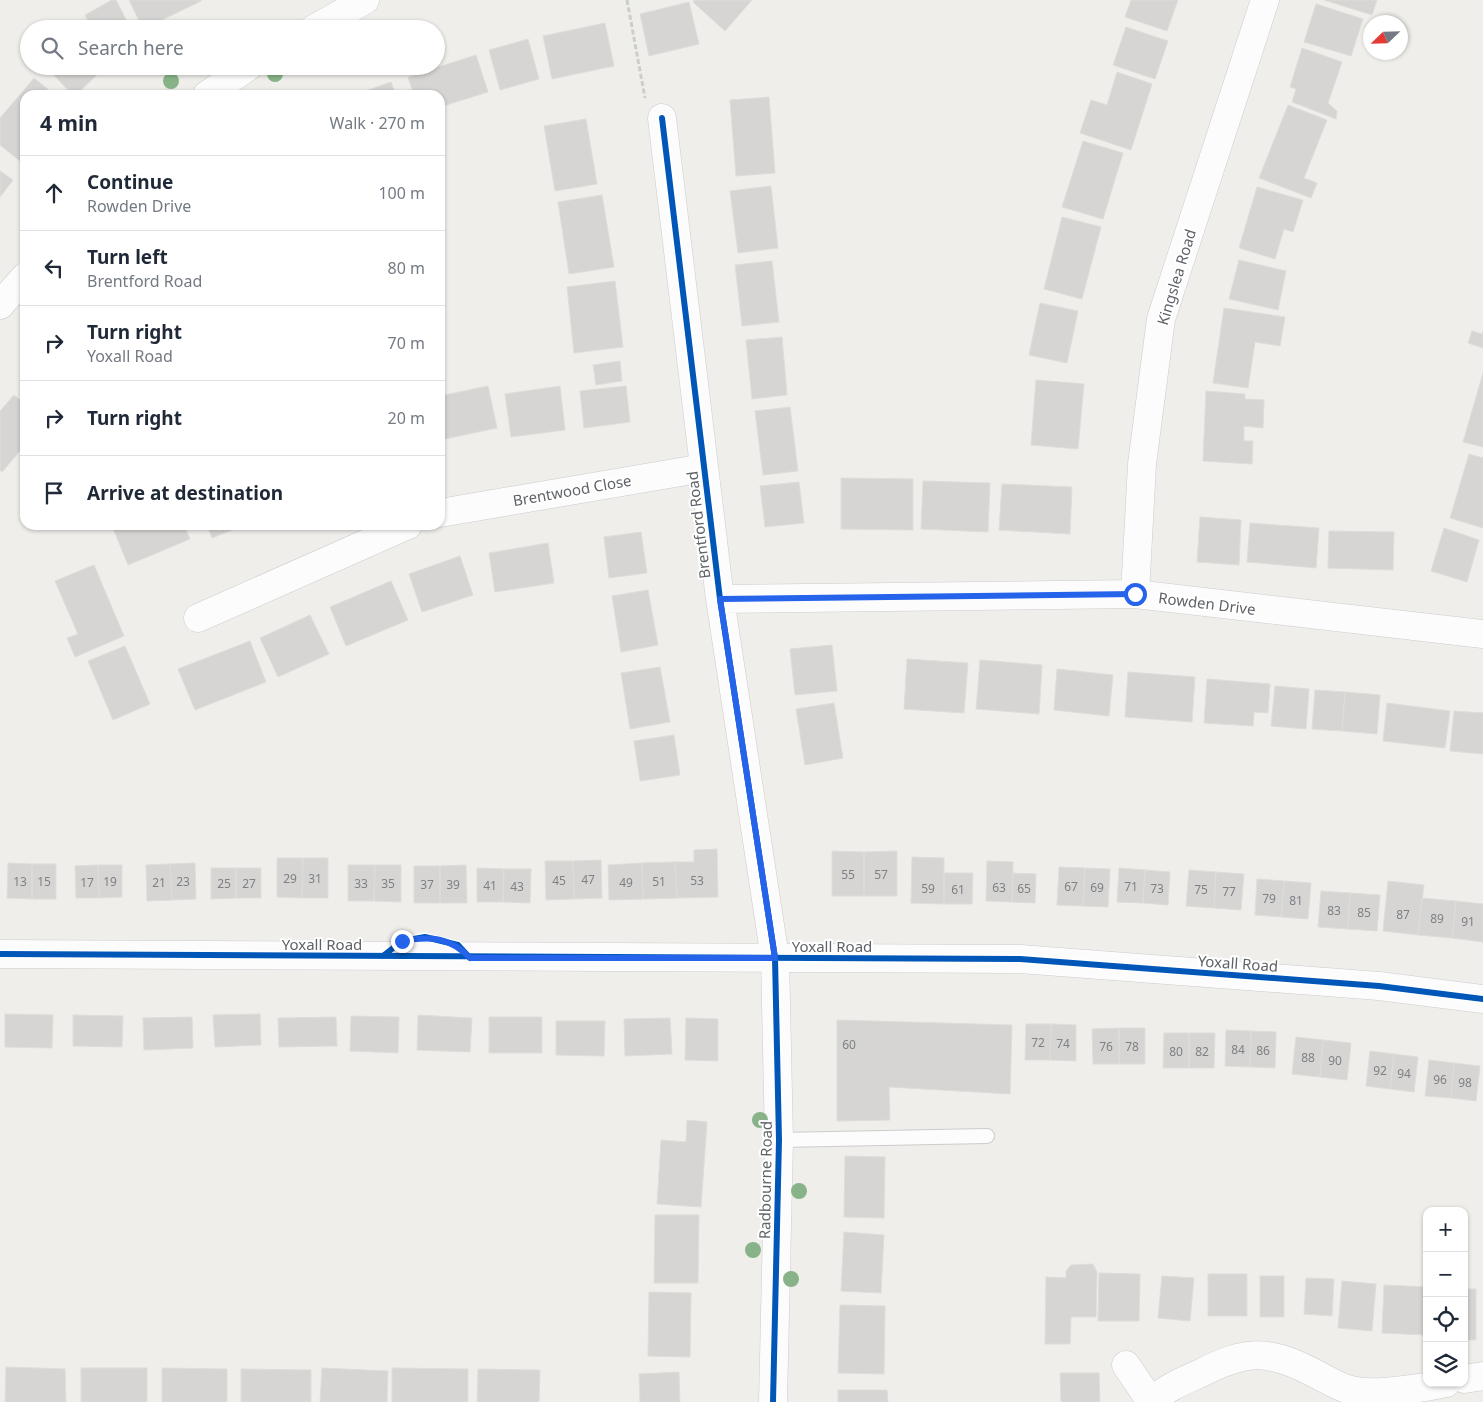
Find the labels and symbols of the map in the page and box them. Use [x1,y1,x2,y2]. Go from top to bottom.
north arrow [1363,15,1408,60]
street label: Kingslea Road [1152,226,1200,328]
street label: Brentwood Close [511,470,633,510]
street label: Brentford Road [681,470,715,580]
route start [1124,583,1147,606]
street label: Rowden Drive [1157,587,1257,619]
house number: 55 [841,866,855,883]
house number: 57 [874,866,888,883]
house number: 29 [283,870,297,887]
house number: 31 [308,870,322,887]
house number: 47 [581,871,595,888]
house number: 45 [552,872,566,889]
house number: 53 [690,872,704,889]
house number: 13 [13,873,27,890]
house number: 15 [37,873,51,890]
house number: 19 [103,873,117,890]
house number: 23 [176,873,190,890]
house number: 51 [652,873,666,890]
house number: 17 [80,874,94,891]
house number: 21 [152,874,166,891]
house number: 49 [619,874,633,891]
house number: 25 [217,875,231,892]
house number: 27 [242,875,256,892]
house number: 33 [354,875,368,892]
house number: 35 [381,875,395,892]
house number: 37 [420,876,434,893]
house number: 39 [446,876,460,893]
house number: 41 [483,877,497,894]
house number: 43 [510,878,524,895]
house number: 67 [1064,878,1078,895]
house number: 71 [1124,878,1138,895]
house number: 63 [992,879,1006,896]
house number: 69 [1090,879,1104,896]
house number: 59 [921,880,935,897]
house number: 65 [1017,880,1031,897]
house number: 73 [1150,880,1164,897]
house number: 61 [951,881,965,898]
house number: 75 [1194,881,1208,898]
house number: 77 [1222,883,1236,900]
house number: 79 [1262,890,1276,907]
house number: 81 [1289,892,1303,909]
house number: 83 [1327,902,1341,919]
house number: 85 [1357,904,1371,921]
house number: 87 [1396,906,1410,923]
house number: 89 [1430,910,1444,927]
house number: 91 [1461,913,1475,930]
route end [391,930,414,953]
street label: Yoxall Road [282,934,362,954]
street label: Yoxall Road [792,936,872,956]
street label: Yoxall Road [1197,950,1279,976]
house number: 72 [1031,1034,1045,1051]
house number: 74 [1056,1035,1070,1052]
house number: 60 [842,1036,856,1053]
house number: 76 [1099,1038,1113,1055]
house number: 78 [1125,1038,1139,1055]
house number: 84 [1231,1041,1245,1058]
house number: 86 [1256,1042,1270,1059]
house number: 80 [1169,1043,1183,1060]
house number: 82 [1195,1043,1209,1060]
house number: 88 [1301,1049,1315,1066]
house number: 90 [1328,1052,1342,1069]
house number: 92 [1373,1062,1387,1079]
house number: 94 [1397,1065,1411,1082]
house number: 96 [1433,1071,1447,1088]
house number: 98 [1458,1074,1472,1091]
street label: Radbourne Road [754,1121,776,1239]

